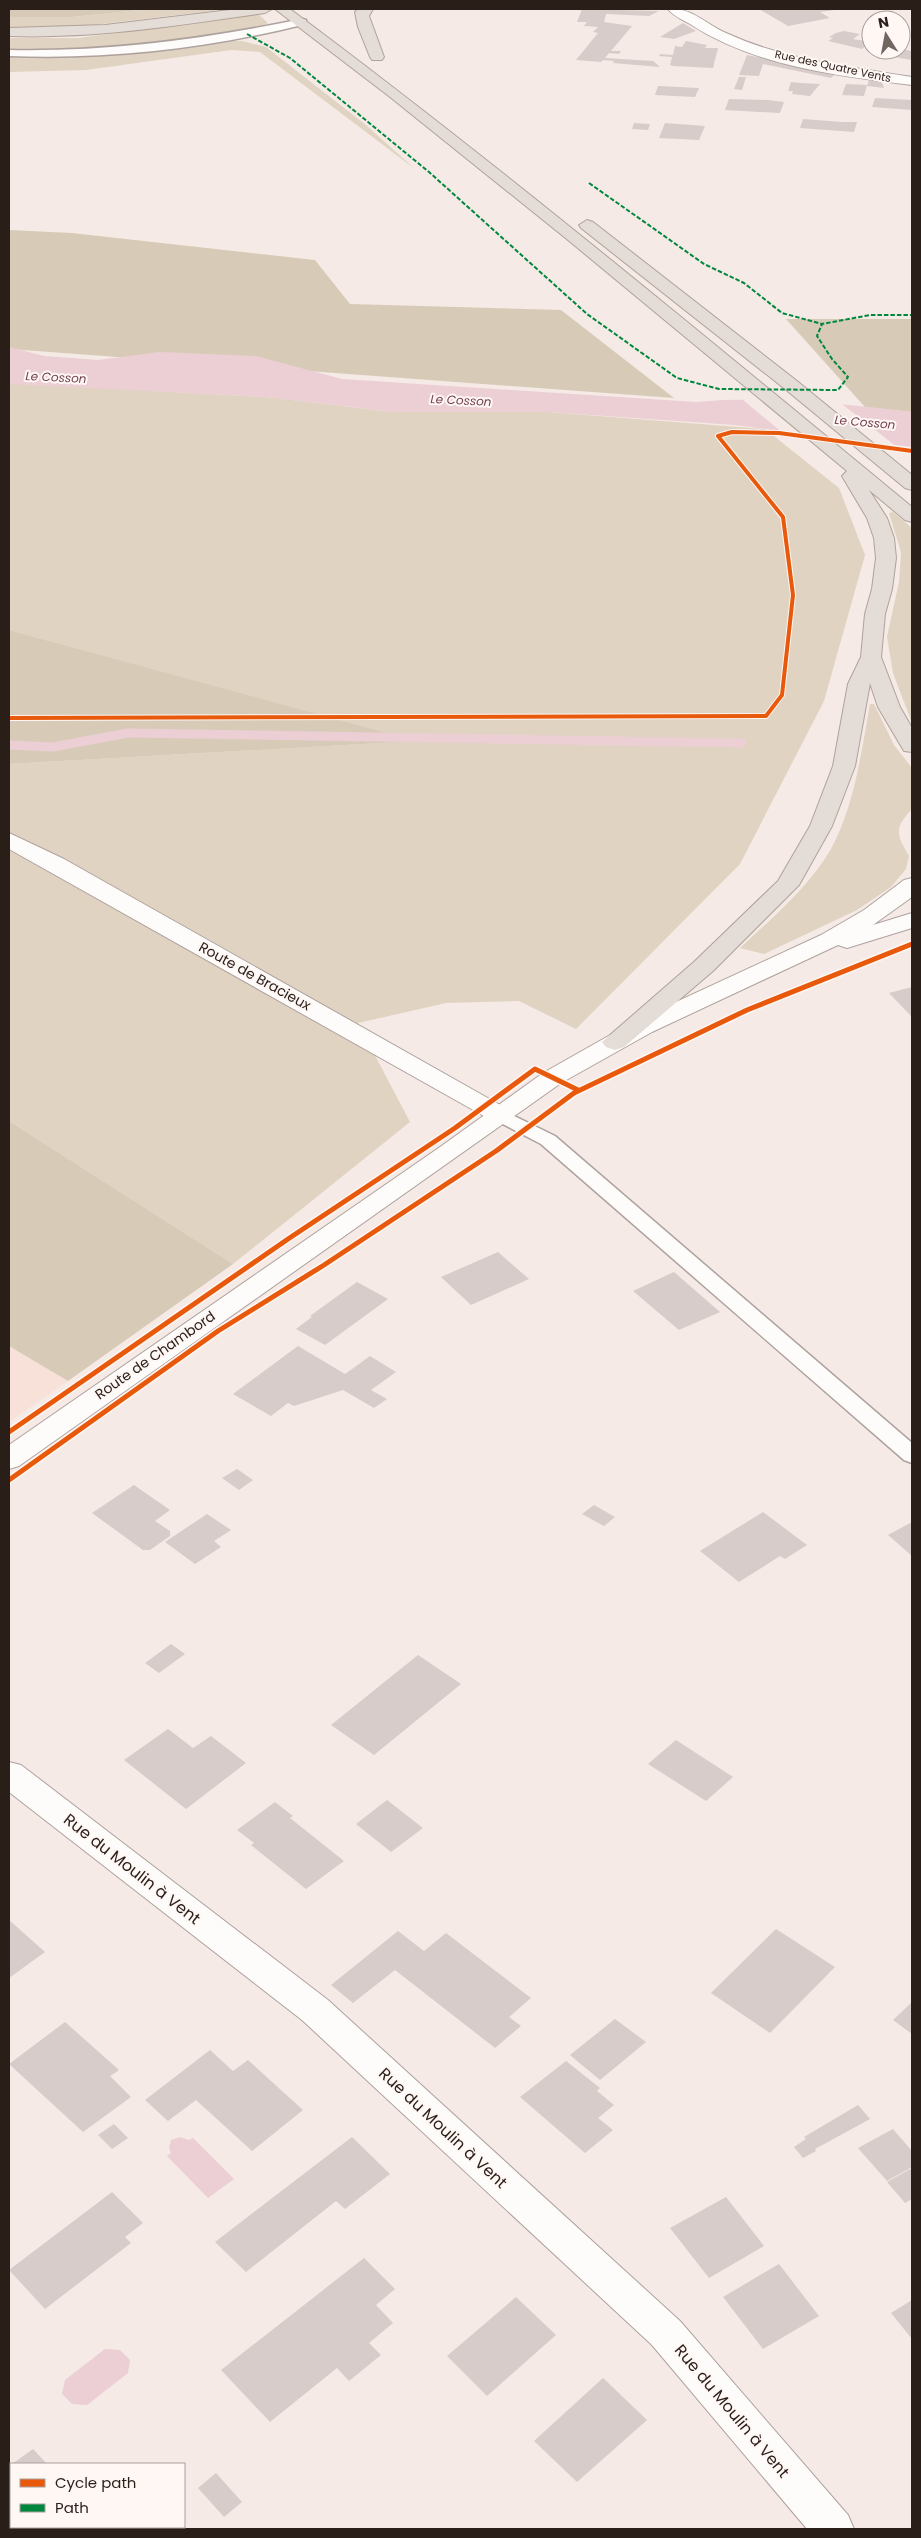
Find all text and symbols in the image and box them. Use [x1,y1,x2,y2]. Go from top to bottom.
north arrow [861,10,911,60]
text: N [876,11,891,33]
street label: Rue des Quatre Vents [773,46,893,86]
water label: Le Cosson [25,367,87,387]
water label: Le Cosson [430,390,492,410]
water label: Le Cosson [834,411,896,433]
street label: Route de Bracieux [195,937,315,1015]
street label: Route de Chambord [91,1306,219,1404]
street label: Rue du Moulin à Vent [59,1808,205,1930]
street label: Rue du Moulin à Vent [374,2062,512,2194]
street label: Rue du Moulin à Vent [669,2339,795,2483]
legend [10,2463,185,2528]
text: Cycle path [55,2472,136,2493]
text: Path [55,2497,89,2518]

